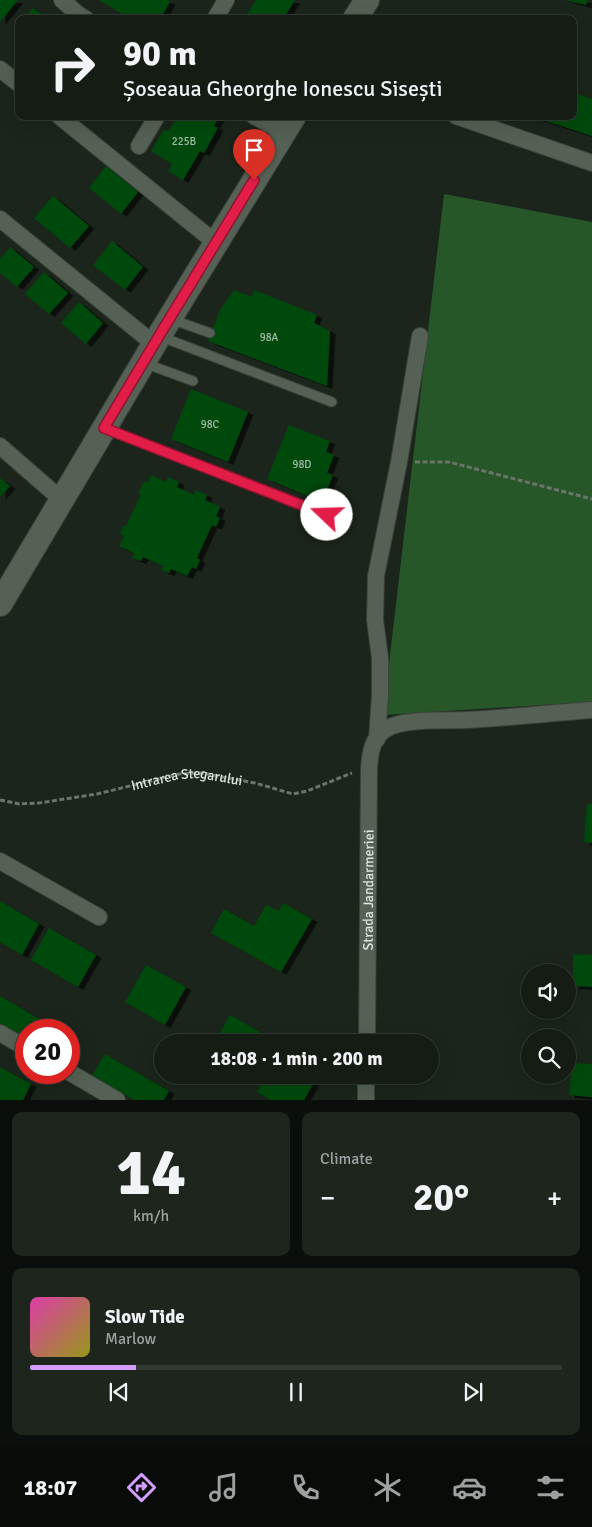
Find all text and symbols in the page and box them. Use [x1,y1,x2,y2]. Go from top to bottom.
text: 90 m [123,32,197,75]
icon: right [40,35,105,100]
text: Șoseaua Gheorghe Ionescu Sisești [123,75,442,102]
pin [233,129,275,180]
house number: 225B [172,135,197,148]
icon: arrive [240,136,268,164]
house number: 98A [260,331,279,344]
house number: 98C [201,418,220,431]
house number: 98D [292,458,312,471]
position arrow [300,488,352,540]
street label: Intrarea Stegarului [129,765,244,794]
street label: Strada Jandarmeriei [360,829,378,951]
map controls [521,964,576,1084]
button: sound [521,964,576,1019]
speed limit sign: 20 [15,1019,80,1084]
button: search [521,1029,576,1084]
text: 18:08 · 1 min · 200 m [210,1047,383,1071]
text: 14 [116,1133,186,1213]
text: Climate [320,1149,373,1169]
text: 20° [413,1174,469,1221]
text: − [320,1181,335,1215]
text: + [547,1181,562,1215]
text: km/h [133,1206,169,1226]
text: Slow Tide [105,1305,185,1329]
text: Marlow [105,1329,156,1349]
icon: previous [105,1378,133,1406]
icon: pause [282,1378,310,1406]
icon: next [459,1378,487,1406]
icon: directions [124,1470,159,1505]
icon: music [206,1470,241,1505]
icon: phone [288,1470,323,1505]
icon: climate [370,1470,405,1505]
icon: car [452,1470,487,1505]
icon: filters [533,1470,568,1505]
text: 18:07 [23,1474,77,1501]

